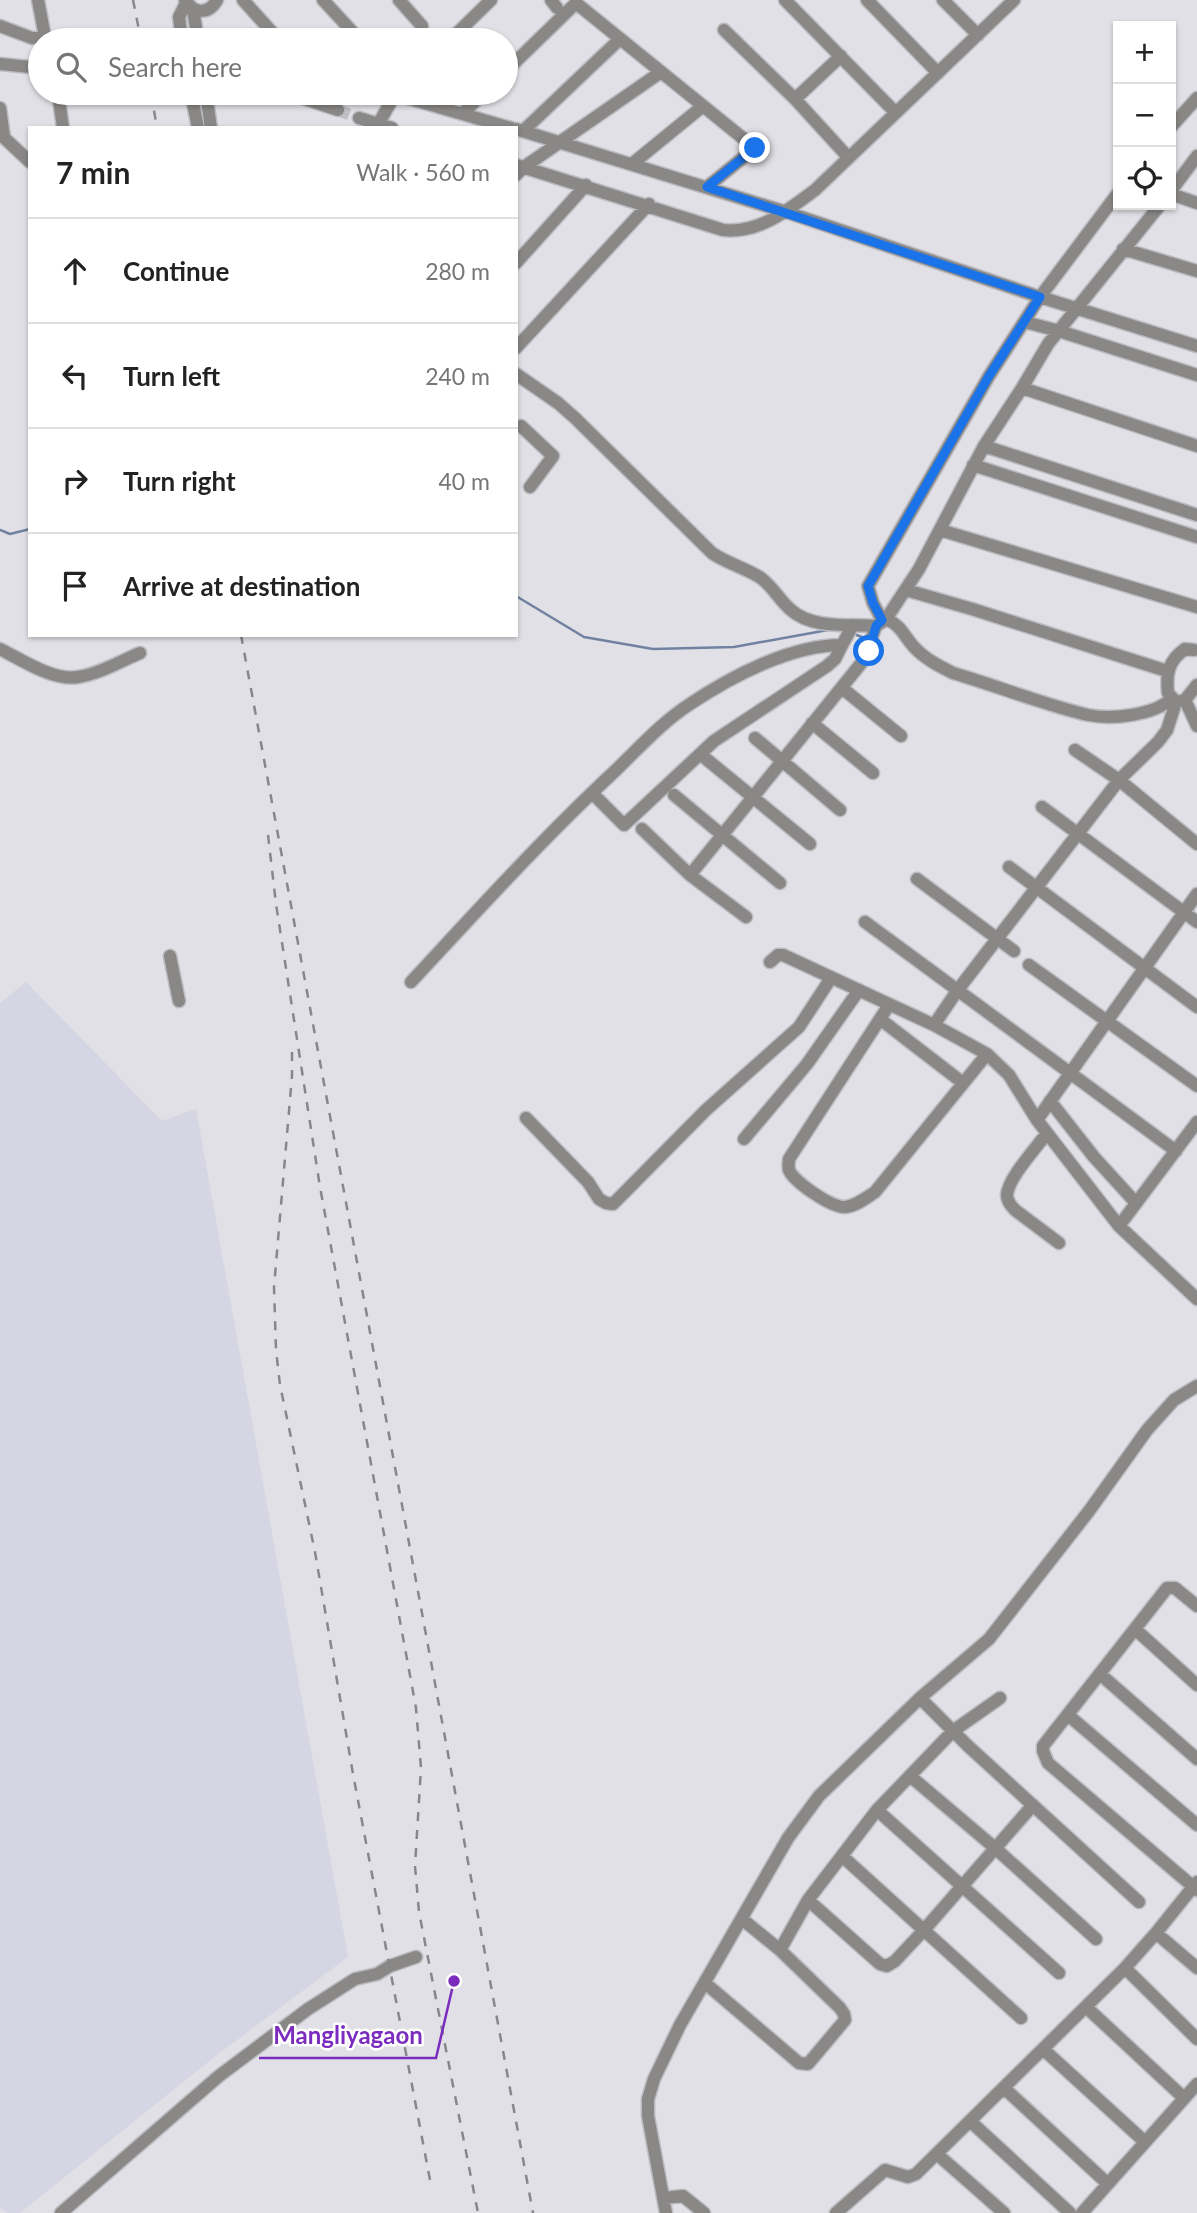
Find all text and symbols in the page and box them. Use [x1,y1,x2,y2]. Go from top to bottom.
map controls [1113,21,1176,210]
button: + [1113,21,1176,84]
search box [28,28,518,105]
icon: search [52,48,90,86]
text: Search here [108,51,242,83]
button: − [1113,84,1176,147]
route end [739,132,770,163]
button: locate [1113,147,1176,210]
text: 7 min [56,154,130,190]
text: Walk · 560 m [356,158,490,186]
icon: ahead [56,252,94,290]
text: Continue [123,255,229,287]
text: 280 m [425,257,490,285]
icon: left [56,357,94,395]
text: Turn left [123,360,220,392]
text: 240 m [425,362,490,390]
icon: right [56,462,94,500]
text: Turn right [123,465,236,497]
text: 40 m [439,467,490,495]
icon: arrive [56,567,94,605]
text: Arrive at destination [123,570,360,602]
route start [853,635,884,666]
callout: Mangliyagaon [259,2013,436,2058]
text: Mangliyagaon [273,2020,423,2049]

